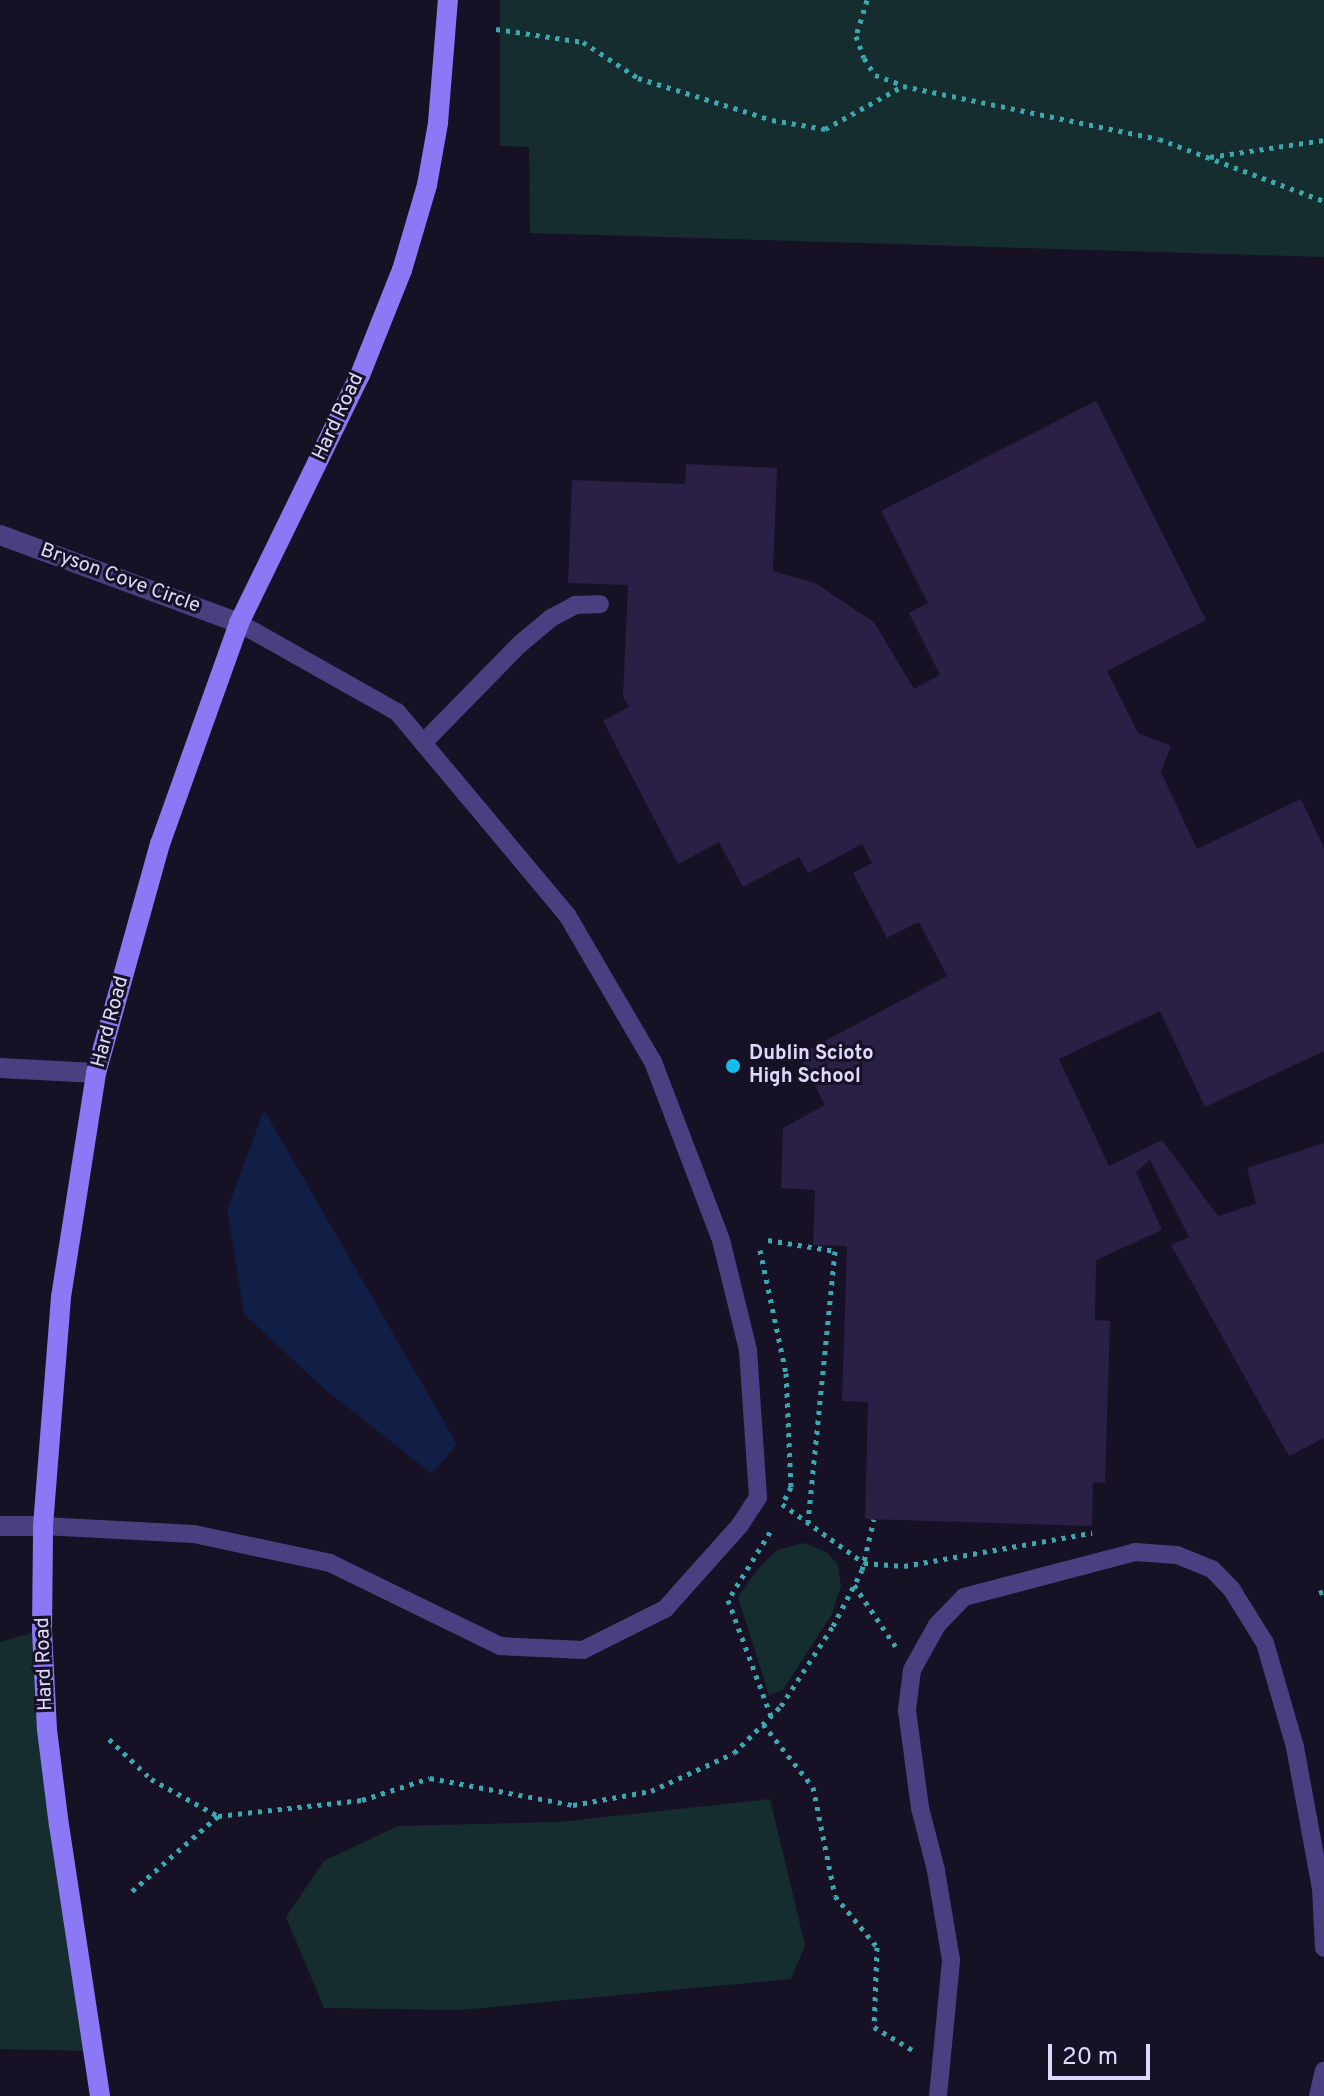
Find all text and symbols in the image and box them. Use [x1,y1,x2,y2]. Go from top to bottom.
street label: Hard Road [308,369,370,465]
street label: Bryson Cove Circle [37,539,203,619]
street label: Hard Road [87,974,135,1070]
place label: Dublin Scioto High School [749,1042,874,1089]
marker: Dublin Scioto High School [724,1057,742,1075]
street label: Hard Road [31,1617,59,1711]
scale bar [1052,2028,1154,2078]
text: 20 m [1062,2043,1118,2073]

